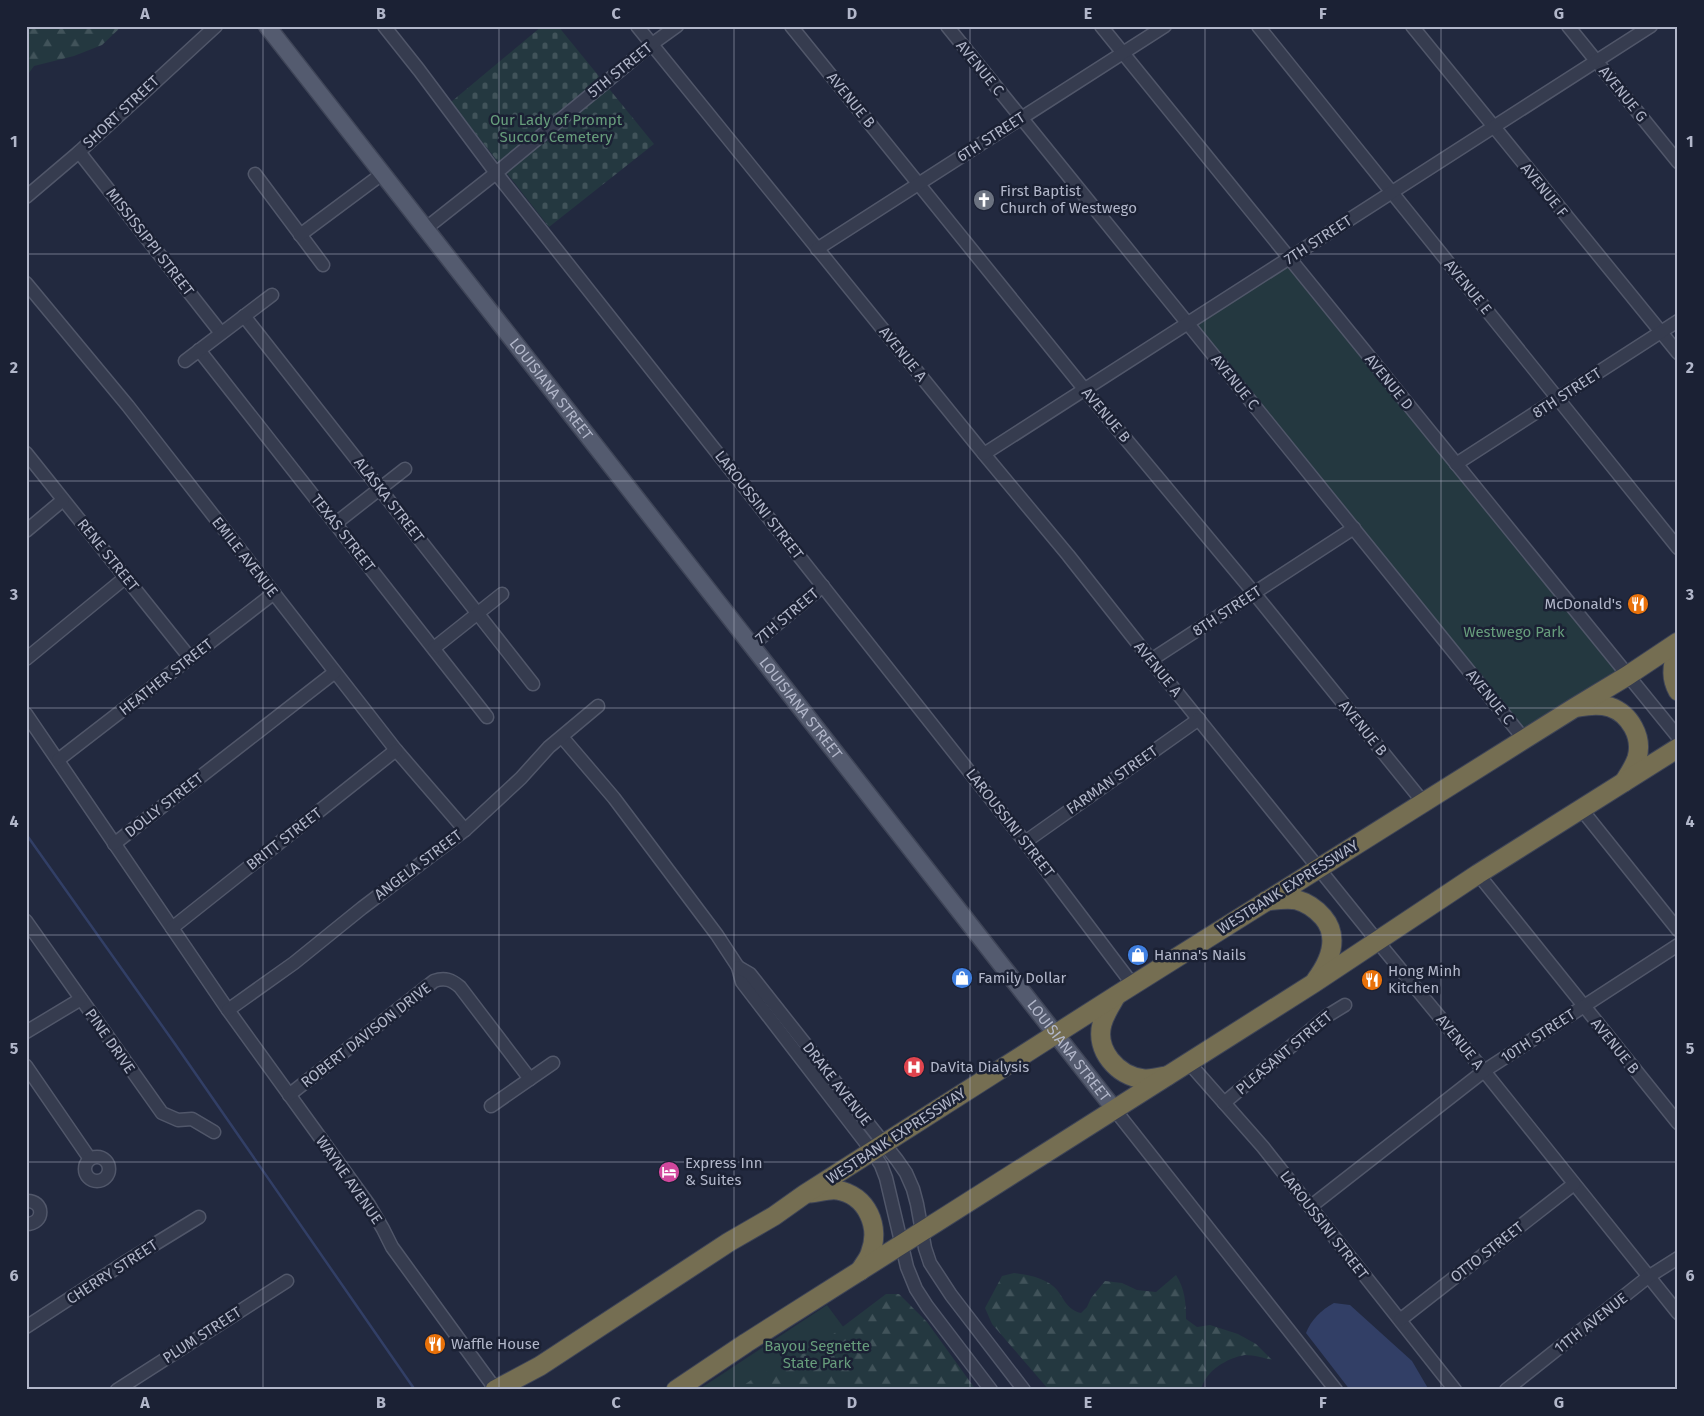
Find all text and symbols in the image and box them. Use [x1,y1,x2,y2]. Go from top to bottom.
text: A [139,4,150,23]
text: B [376,4,386,23]
text: C [611,4,621,23]
text: D [847,4,857,23]
text: E [1084,4,1092,23]
text: F [1319,4,1327,23]
text: G [1554,4,1564,23]
street label: AVENUE C [952,37,1008,100]
street label: 5TH STREET [584,39,656,101]
street label: AVENUE G [1595,63,1651,125]
street label: AVENUE B [823,69,879,131]
street label: SHORT STREET [79,72,163,152]
street label: 6TH STREET [954,108,1029,166]
park label: Our Lady of Prompt Succor Cemetery [490,111,623,146]
text: 1 [10,132,18,151]
text: 1 [1686,132,1694,151]
street label: AVENUE F [1517,159,1571,221]
place label: First Baptist Church of Westwego [1000,182,1137,217]
street label: MISSISSIPPI STREET [102,185,198,300]
church icon: First Baptist Church of Westwego [972,188,996,212]
street label: 7TH STREET [1281,211,1355,269]
street label: AVENUE E [1441,256,1495,318]
street label: AVENUE A [875,323,931,385]
street label: LOUISIANA STREET [506,335,597,444]
street label: AVENUE D [1361,350,1417,414]
street label: AVENUE C [1207,351,1263,414]
text: 2 [10,358,18,377]
text: 2 [1686,358,1694,377]
street label: 8TH STREET [1529,364,1605,422]
street label: AVENUE B [1078,384,1134,446]
street label: LAROUSSINI STREET [711,447,807,563]
street label: ALASKA STREET [350,454,428,546]
street label: TEXAS STREET [307,491,379,575]
street label: EMILE AVENUE [208,513,282,601]
street label: RENE STREET [73,515,143,595]
street label: 8TH STREET [1189,582,1265,640]
street label: 7TH STREET [752,584,822,648]
text: 3 [9,585,18,604]
text: 3 [1685,585,1694,604]
restaurant icon: McDonald's [1626,592,1650,616]
place label: McDonald's [1545,595,1622,613]
park label: Westwego Park [1463,623,1565,641]
street label: HEATHER STREET [116,635,216,719]
street label: AVENUE A [1130,638,1186,700]
street label: LOUISIANA STREET [755,654,846,763]
street label: AVENUE C [1462,666,1518,729]
street label: AVENUE B [1335,697,1391,759]
street label: FARMAN STREET [1063,742,1161,818]
street label: LAROUSSINI STREET [962,765,1058,881]
street label: DOLLY STREET [121,769,207,841]
street label: BRITT STREET [243,804,325,874]
text: 4 [9,812,19,831]
text: 4 [1685,812,1695,831]
street label: ANGELA STREET [371,826,465,904]
street label: WESTBANK EXPRESSWAY [1214,836,1362,938]
shop icon: Hanna's Nails [1126,943,1150,967]
place label: Hanna's Nails [1154,946,1246,964]
place label: Hong Minh Kitchen [1388,962,1461,997]
shop icon: Family Dollar [950,966,974,990]
restaurant icon: Hong Minh Kitchen [1360,968,1384,992]
place label: Family Dollar [978,969,1067,987]
street label: ROBERT DAVISON DRIVE [297,979,435,1091]
street label: LOUISIANA STREET [1023,996,1114,1105]
street label: PINE DRIVE [81,1005,139,1077]
street label: 10TH STREET [1498,1005,1579,1067]
street label: PLEASANT STREET [1232,1007,1336,1098]
street label: AVENUE A [1432,1011,1488,1073]
street label: AVENUE B [1587,1015,1643,1077]
text: 5 [10,1039,19,1058]
street label: DRAKE AVENUE [799,1039,875,1129]
text: 5 [1686,1039,1695,1058]
hospital icon: DaVita Dialysis [902,1055,926,1079]
place label: DaVita Dialysis [930,1058,1029,1076]
street label: WESTBANK EXPRESSWAY [823,1084,970,1188]
street label: WAYNE AVENUE [312,1132,386,1228]
place label: Express Inn & Suites [685,1154,763,1189]
hotel icon: Express Inn & Suites [657,1160,681,1184]
street label: LAROUSSINI STREET [1276,1167,1372,1283]
street label: OTTO STREET [1447,1218,1527,1286]
street label: CHERRY STREET [63,1236,161,1308]
text: 6 [9,1266,19,1285]
text: 6 [1685,1266,1695,1285]
street label: 11TH AVENUE [1551,1289,1631,1357]
street label: PLUM STREET [159,1303,245,1367]
restaurant icon: Waffle House [423,1332,447,1356]
place label: Waffle House [451,1335,540,1353]
park label: Bayou Segnette State Park [764,1337,870,1372]
text: A [139,1393,150,1412]
text: B [376,1393,386,1412]
text: C [611,1393,621,1412]
text: D [847,1393,857,1412]
text: E [1084,1393,1092,1412]
text: F [1319,1393,1327,1412]
text: G [1554,1393,1564,1412]

